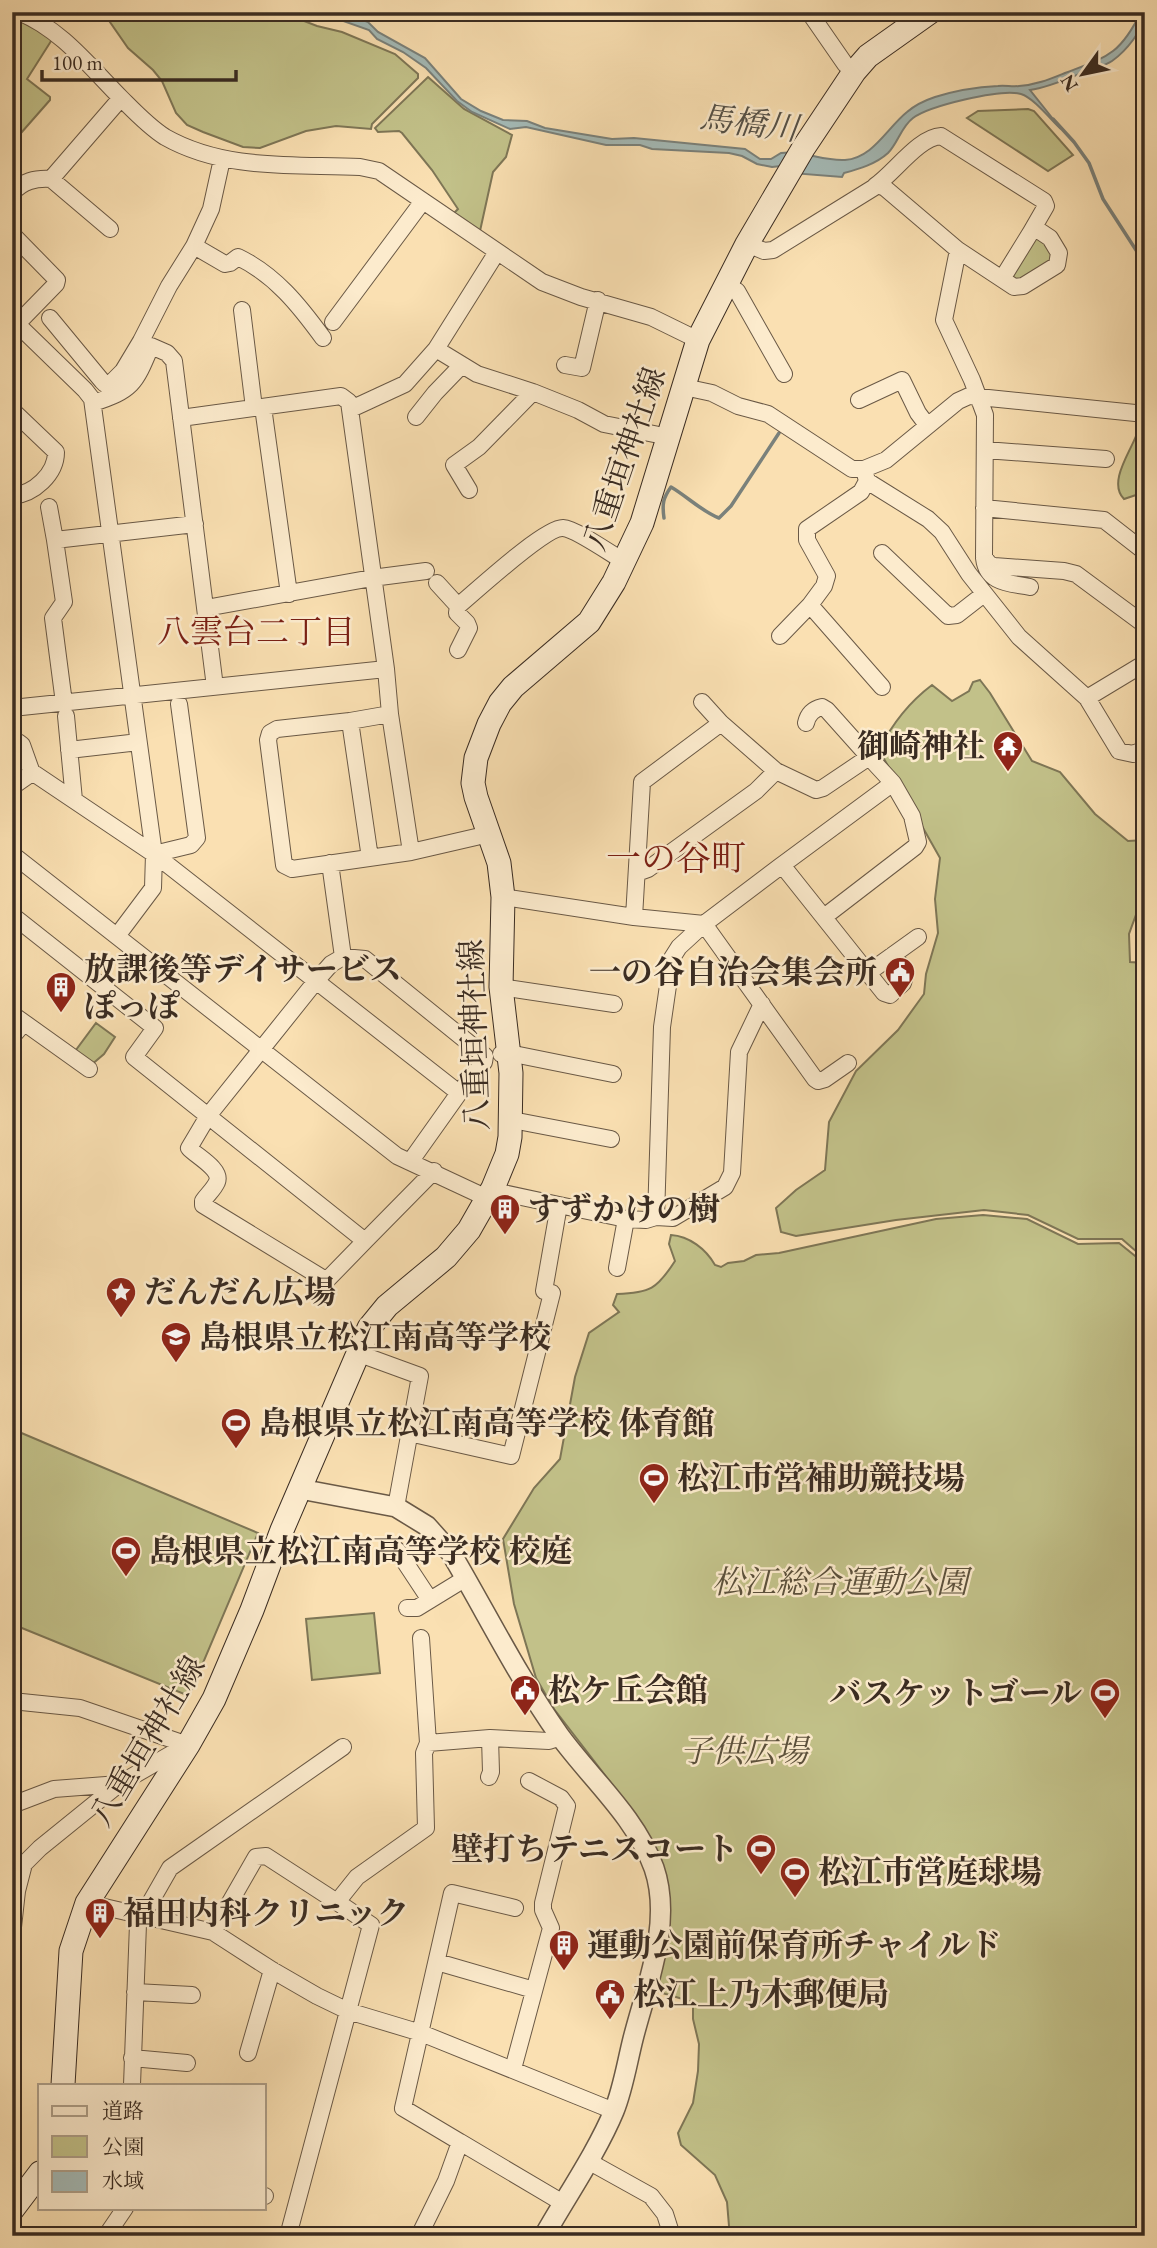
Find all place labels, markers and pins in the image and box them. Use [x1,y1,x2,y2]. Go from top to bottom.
place label: 御崎神社 [857,725,985,767]
temple icon: 御崎神社 [991,729,1025,773]
place label: 放課後等デイサービス ぽっぽ [84,948,402,1027]
place label: 一の谷自治会集会所 [589,951,877,993]
public building icon: 一の谷自治会集会所 [883,955,917,999]
building icon: 放課後等デイサービス ぽっぽ [44,970,78,1014]
place label: すずかけの樹 [528,1188,720,1230]
building icon: すずかけの樹 [488,1192,522,1236]
place label: だんだん広場 [144,1271,336,1313]
place icon: だんだん広場 [104,1275,138,1319]
place label: 島根県立松江南高等学校 [199,1316,551,1358]
school or university icon: 島根県立松江南高等学校 [159,1320,193,1364]
place label: 島根県立松江南高等学校 体育館 [259,1402,715,1444]
sports icon: 島根県立松江南高等学校 体育館 [219,1406,253,1450]
place label: 松江市営補助競技場 [677,1457,965,1499]
sports icon: 松江市営補助競技場 [637,1461,671,1505]
place label: 島根県立松江南高等学校 校庭 [149,1530,573,1572]
sports icon: 島根県立松江南高等学校 校庭 [109,1534,143,1578]
place label: 松ケ丘会館 [548,1669,708,1711]
place label: バスケットゴール [830,1672,1082,1714]
public building icon: 松ケ丘会館 [508,1673,542,1717]
sports icon: バスケットゴール [1088,1676,1122,1720]
place label: 壁打ちテニスコート [451,1828,738,1870]
sports icon: 壁打ちテニスコート [744,1832,778,1876]
place label: 松江市営庭球場 [818,1851,1042,1893]
sports icon: 松江市営庭球場 [778,1855,812,1899]
place label: 福田内科クリニック [123,1892,409,1934]
building icon: 福田内科クリニック [83,1896,117,1940]
place label: 運動公園前保育所チャイルド [587,1924,1002,1966]
building icon: 運動公園前保育所チャイルド [547,1928,581,1972]
place label: 松江上乃木郵便局 [633,1973,889,2015]
public building icon: 松江上乃木郵便局 [593,1977,627,2021]

